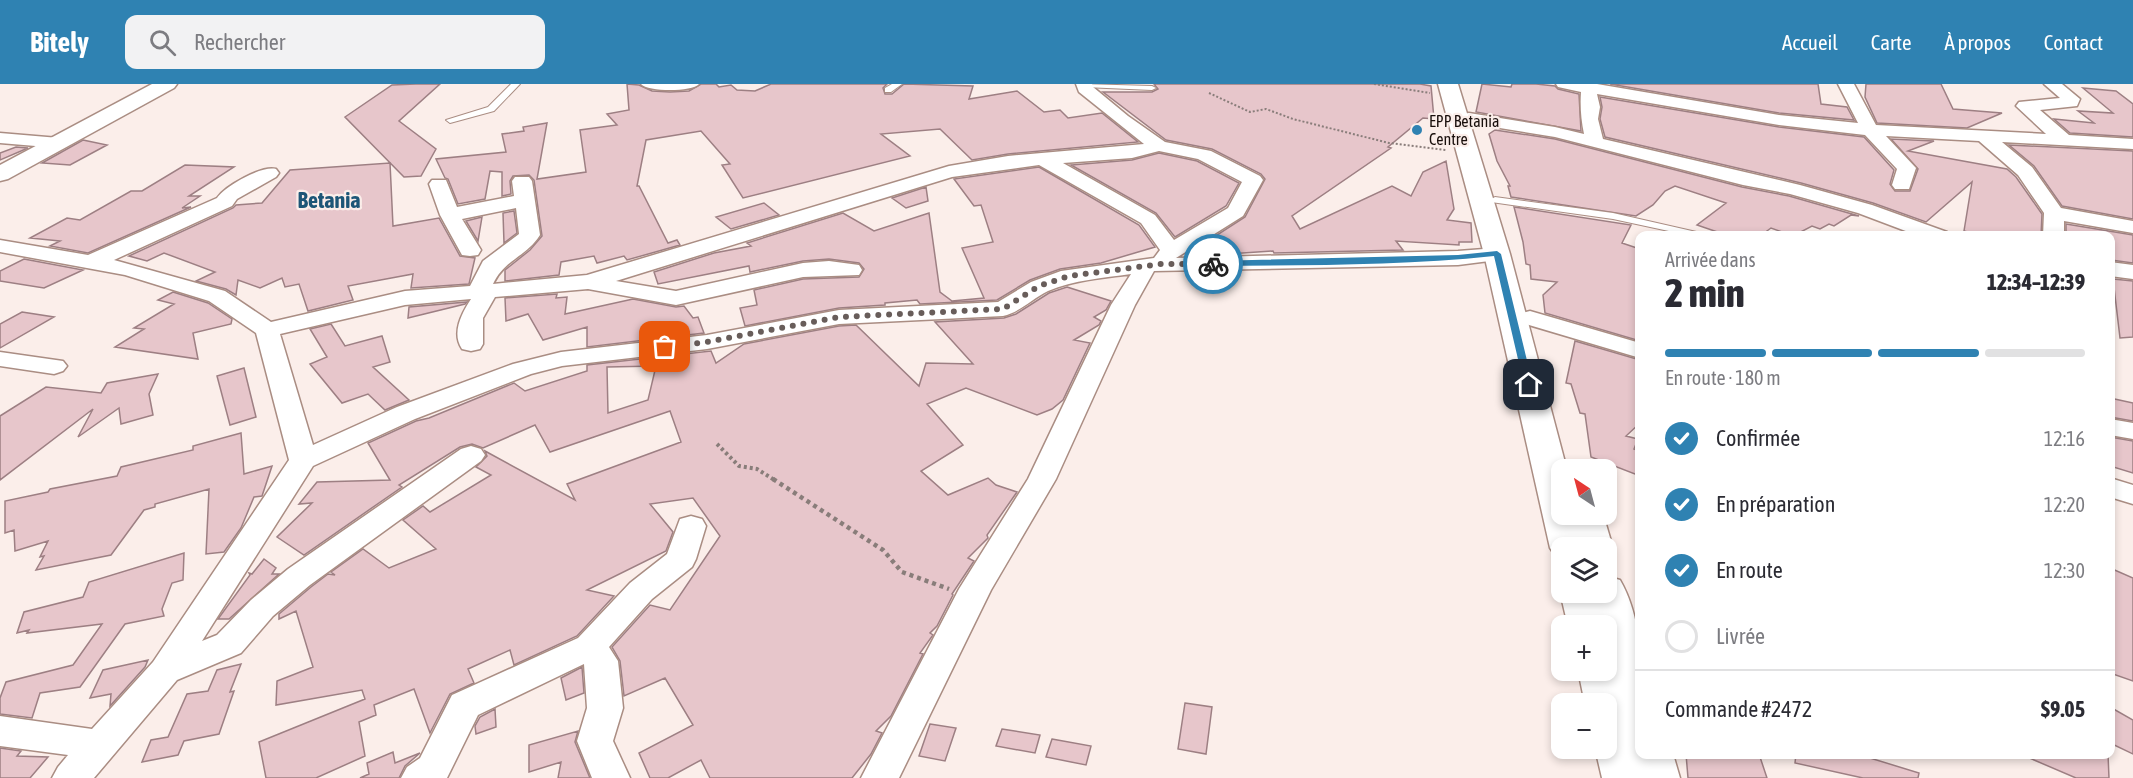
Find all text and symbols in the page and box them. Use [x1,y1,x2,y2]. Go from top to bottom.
search box [125,15,545,69]
text: Bitely [30,26,89,58]
icon: search [146,26,179,59]
text: Rechercher [194,29,285,55]
text: Accueil [1782,30,1838,54]
text: Carte [1871,30,1911,54]
text: À propos [1944,30,2011,54]
text: Contact [2044,30,2103,54]
place label: EPP Betania Centre [1429,112,1499,148]
marker: EPP Betania Centre [1410,123,1424,137]
district label: Betania [298,187,360,213]
courier [1183,234,1243,294]
icon: bike [1197,248,1230,281]
text: Arrivée dans [1665,248,1756,271]
text: 12:34–12:39 [1987,269,2085,295]
text: 2 min [1665,271,1745,315]
pin [639,321,690,372]
icon: bag [648,330,681,363]
pin [1503,359,1554,410]
text: En route · 180 m [1665,366,1781,389]
icon: home [1512,368,1545,401]
icon: check [1665,422,1698,455]
text: Confirmée [1716,425,1800,451]
text: 12:16 [2044,427,2085,450]
north arrow [1551,459,1617,525]
map controls [1551,459,1617,759]
icon: check [1665,488,1698,521]
text: En préparation [1716,491,1835,517]
text: 12:20 [2044,493,2085,516]
button: layers [1551,537,1617,603]
icon: check [1665,554,1698,587]
text: En route [1716,557,1783,583]
text: 12:30 [2044,559,2085,582]
button: + [1551,615,1617,681]
text: Livrée [1716,623,1765,649]
button: − [1551,693,1617,759]
text: Commande #2472 [1665,696,1812,722]
text: $9.05 [2041,696,2085,722]

